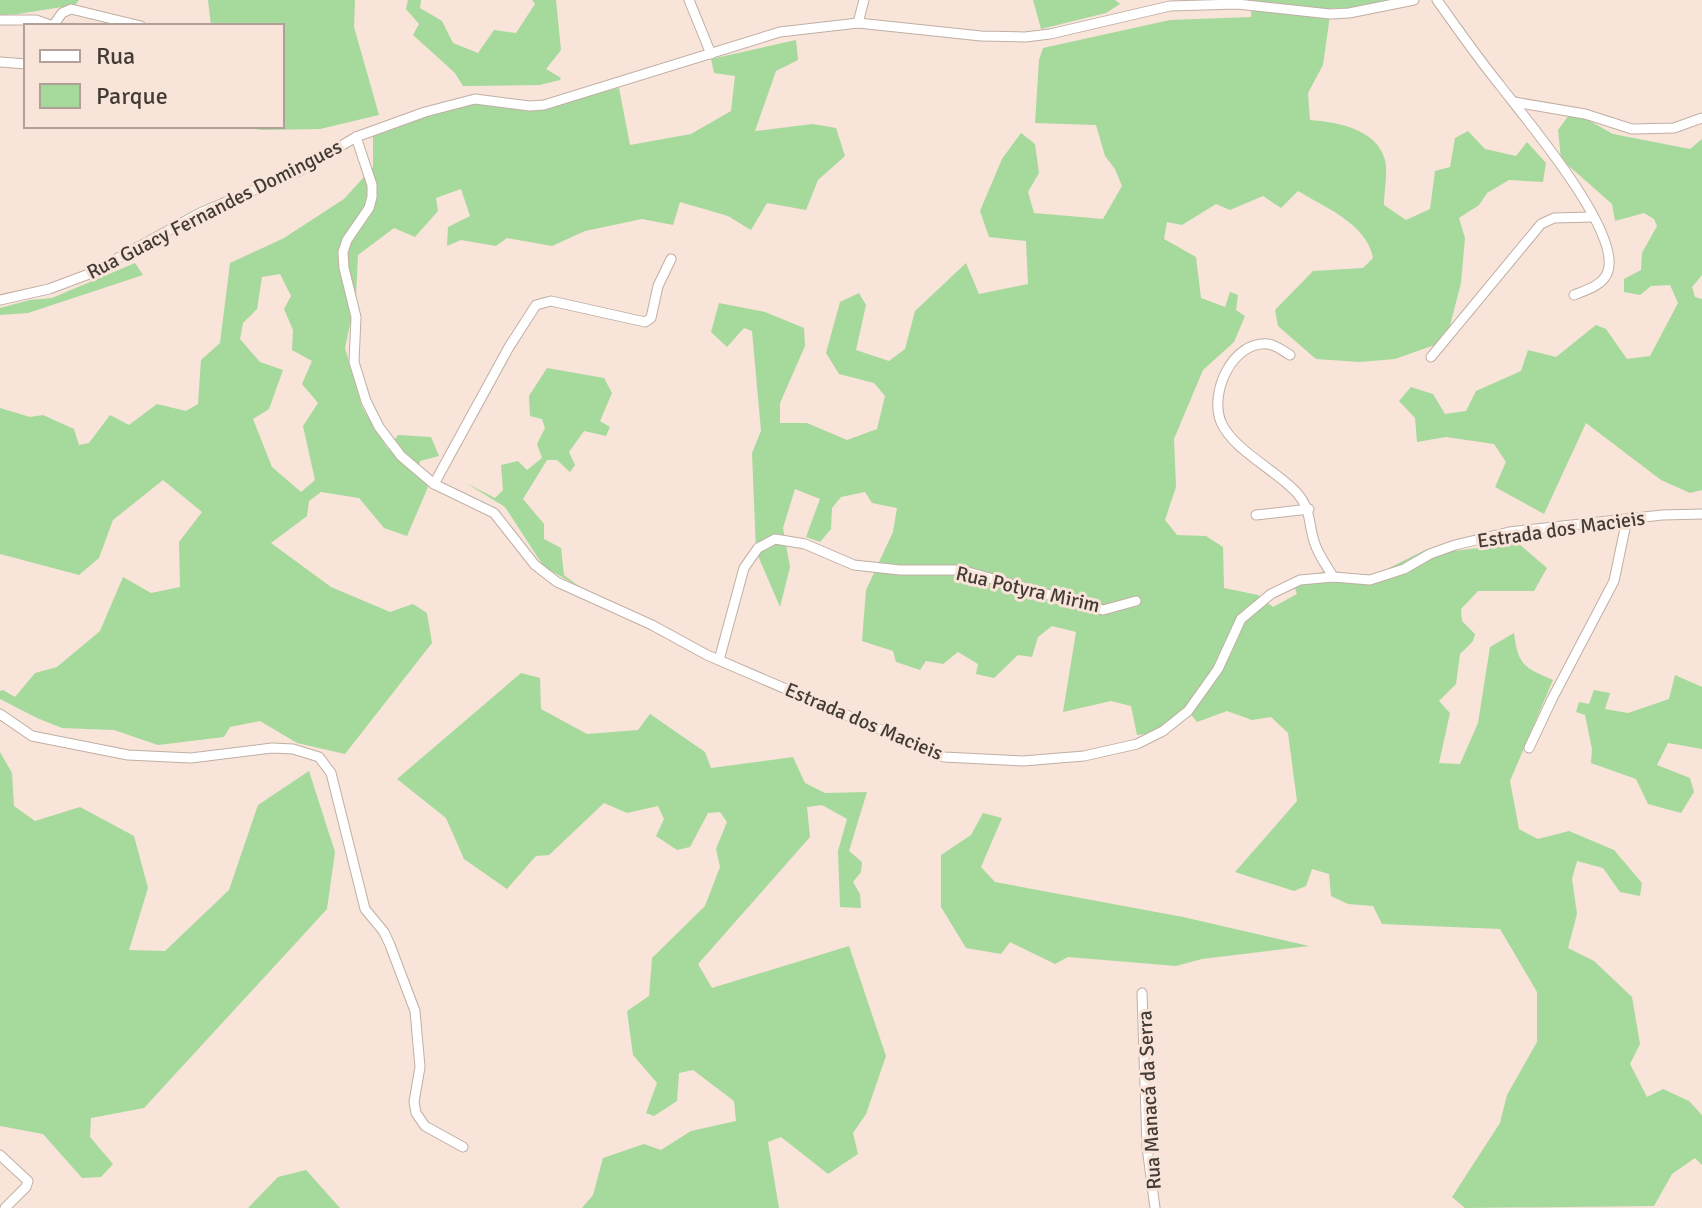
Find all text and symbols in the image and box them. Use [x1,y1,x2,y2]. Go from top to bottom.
legend [24,24,284,128]
text: Rua [96,41,135,71]
text: Parque [96,81,168,111]
street label: Rua Guacy Fernandes Domingues [83,134,346,285]
street label: Estrada dos Macieis [1476,505,1647,554]
street label: Rua Potyra Mirim [954,561,1102,618]
street label: Estrada dos Macieis [781,677,947,766]
street label: Rua Manacá da Serra [1132,1010,1167,1190]

